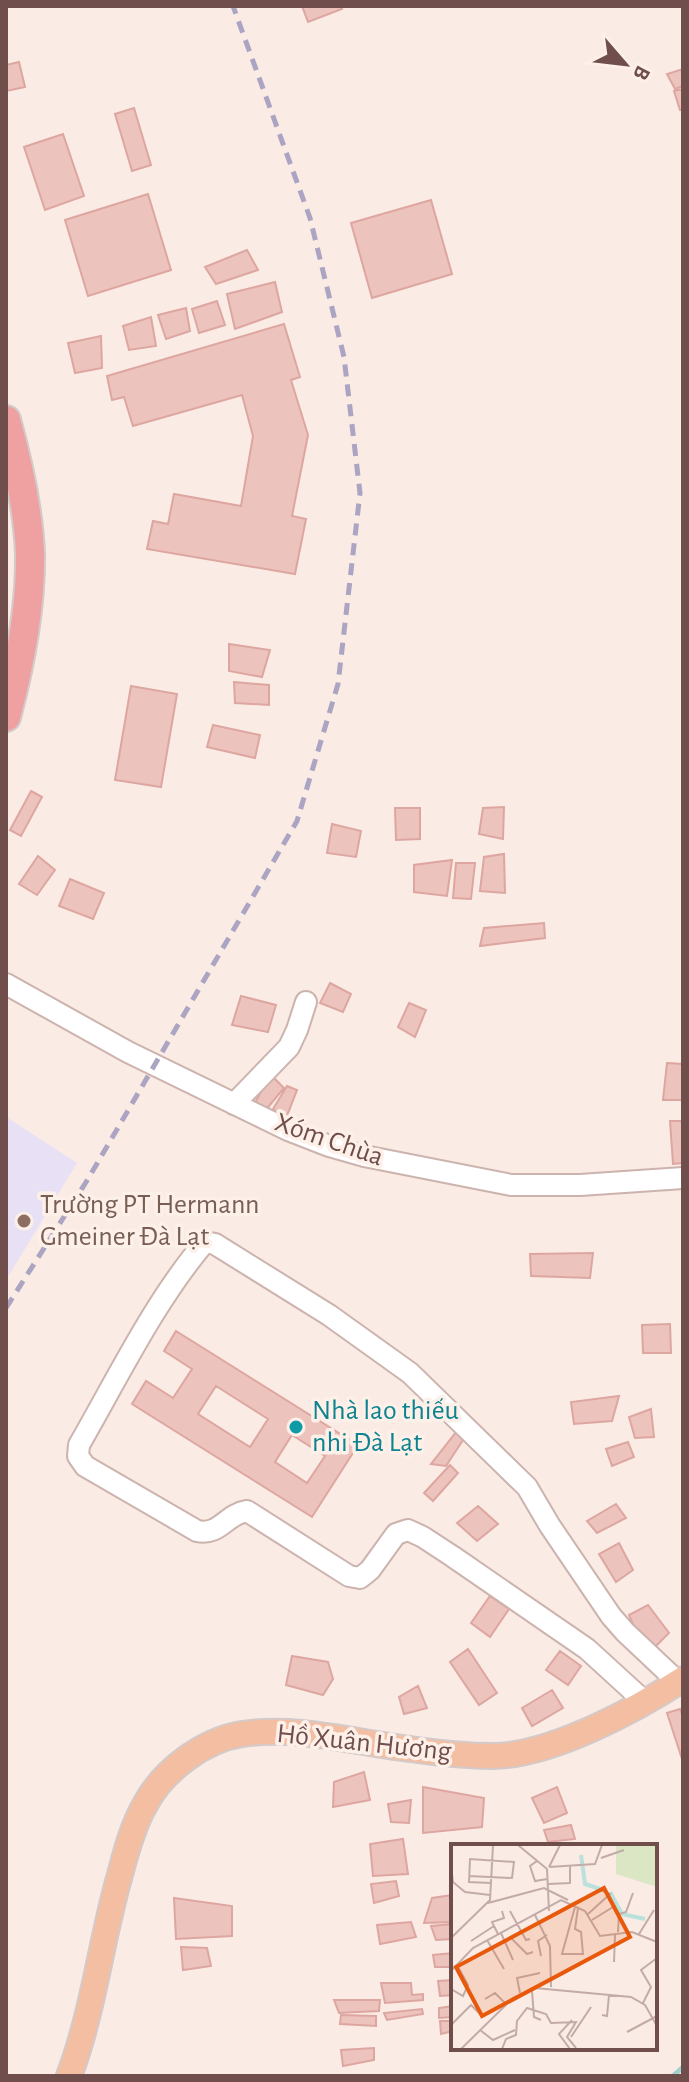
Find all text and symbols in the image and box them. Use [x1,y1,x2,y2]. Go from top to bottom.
north arrow [585,24,665,104]
text: B [629,62,654,84]
street label: Xóm Chùa [271,1108,387,1172]
place label: Trường PT Hermann Gmeiner Đà Lạt [40,1191,260,1251]
marker: Trường PT Hermann Gmeiner Đà Lạt [15,1212,33,1230]
place label: Nhà lao thiếu nhi Đà Lạt [312,1397,459,1457]
marker: Nhà lao thiếu nhi Đà Lạt [287,1418,305,1436]
street label: Hồ Xuân Hương [275,1720,453,1766]
inset map [451,1844,657,2050]

